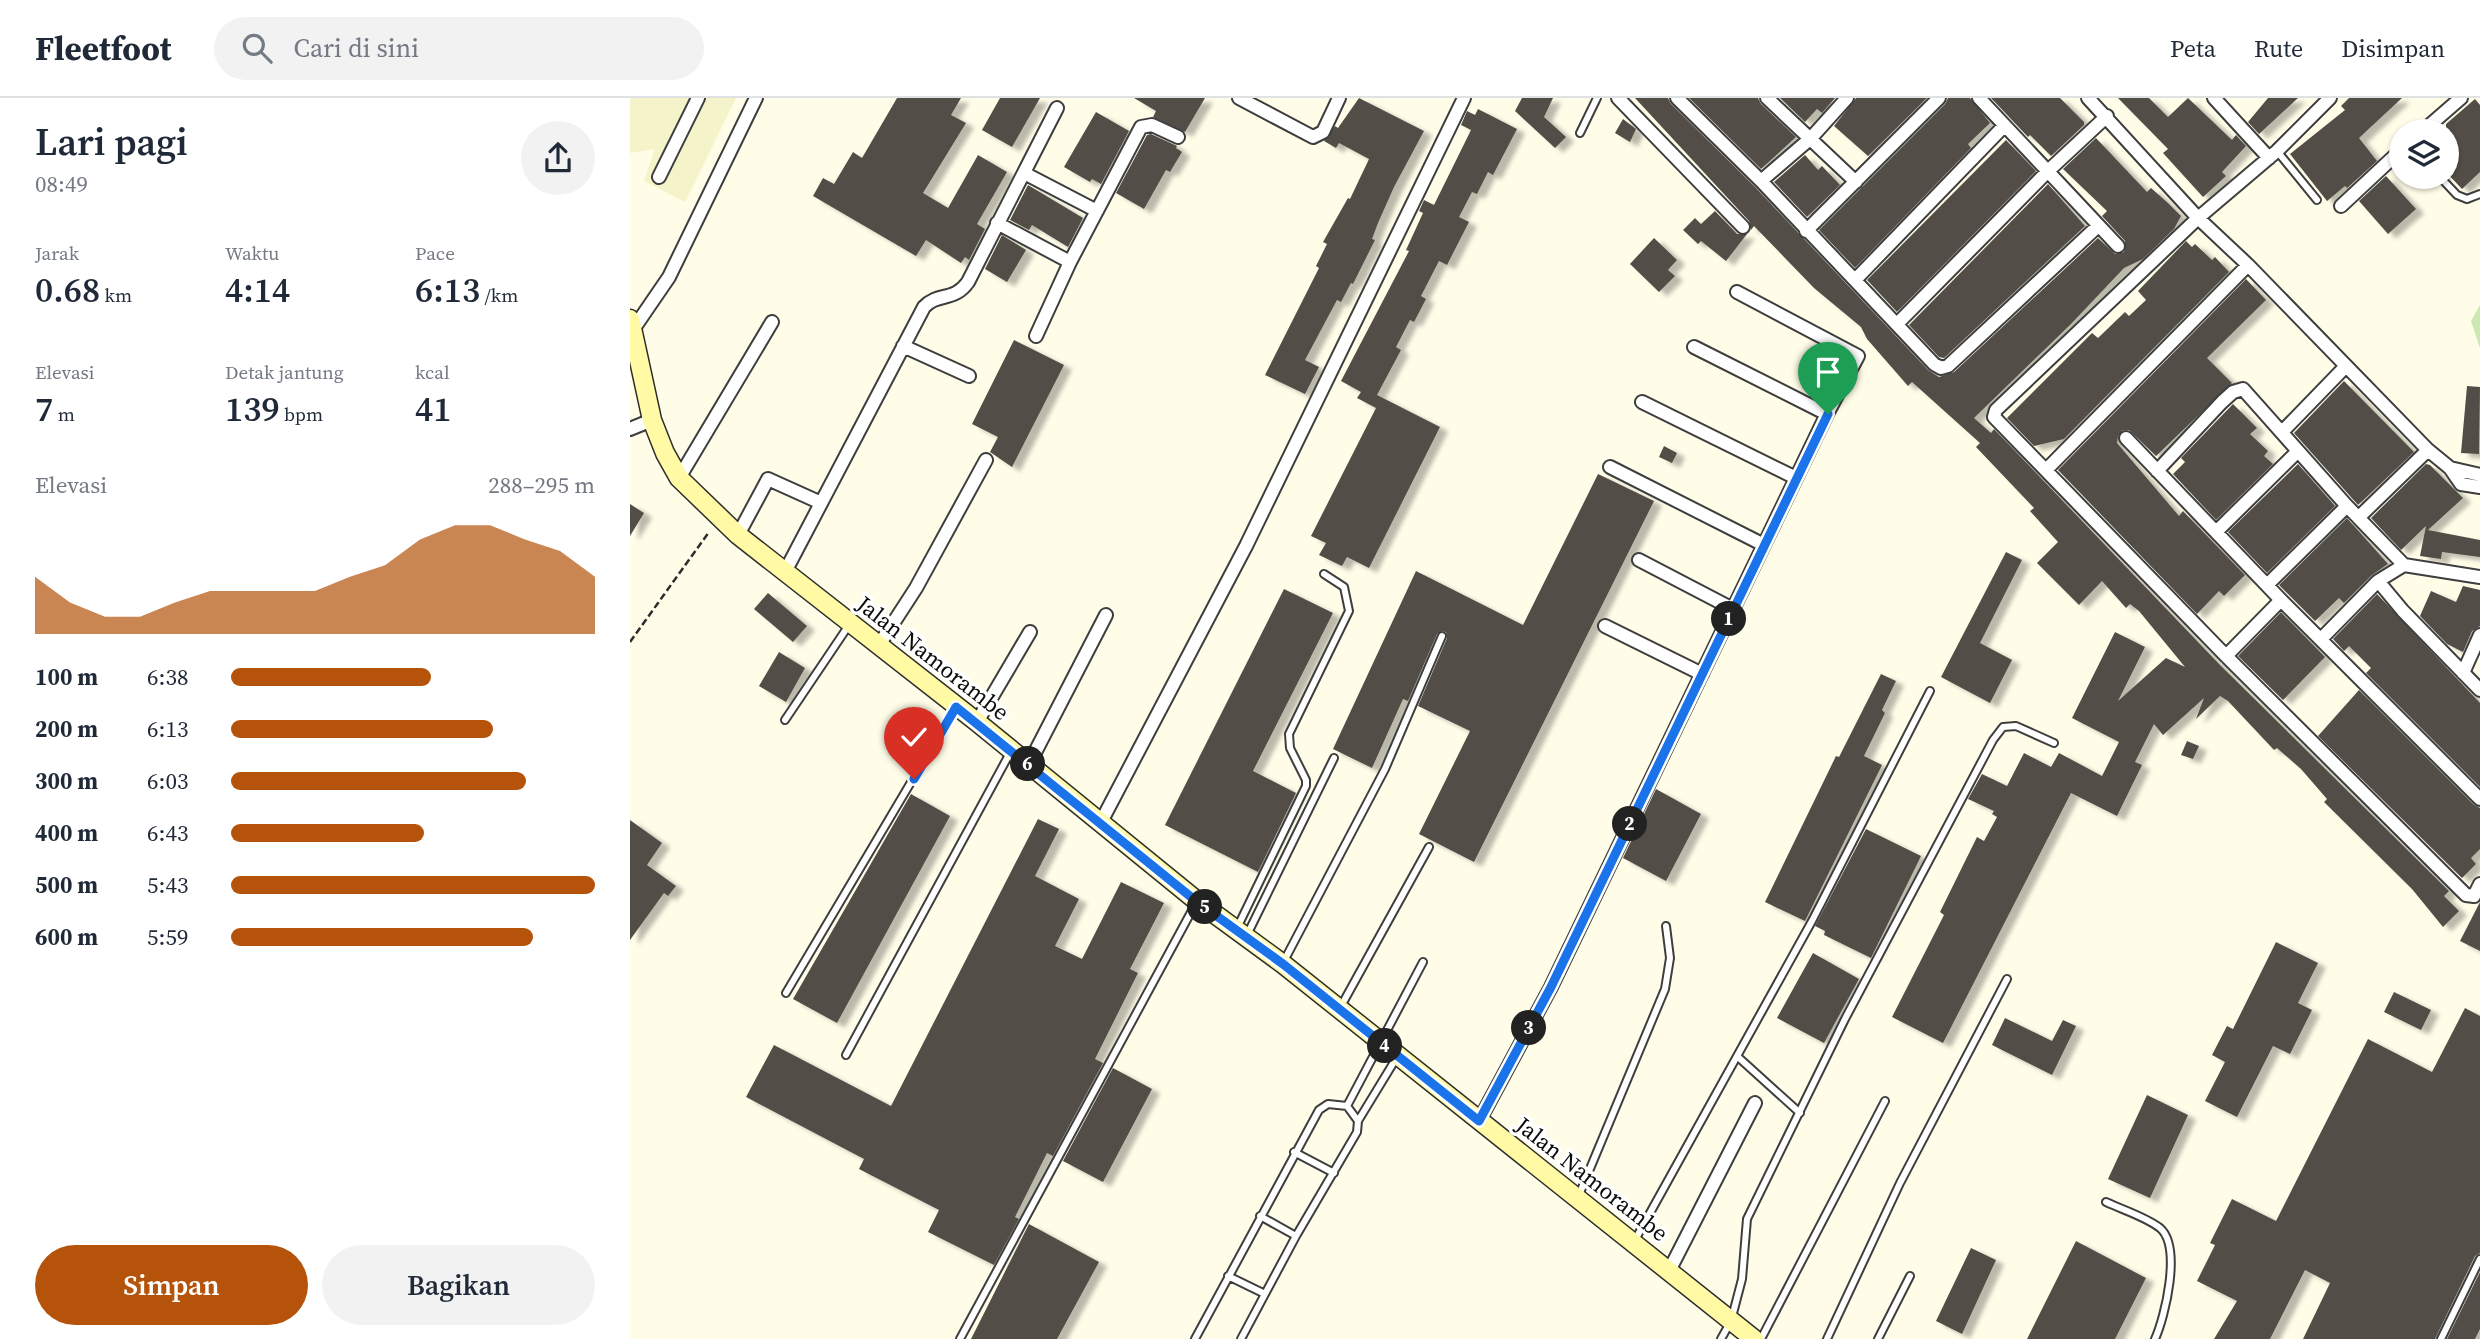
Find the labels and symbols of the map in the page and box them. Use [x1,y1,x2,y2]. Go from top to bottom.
pin [1798,342,1858,414]
street label: Jalan Namorambe [849,588,1016,728]
pin: 1 [1712,602,1746,636]
pin [884,707,944,779]
pin: 6 [1010,746,1046,782]
pin: 2 [1612,806,1648,842]
pin: 5 [1188,890,1222,924]
pin: 3 [1511,1010,1546,1046]
pin: 4 [1368,1028,1402,1063]
street label: Jalan Namorambe [1508,1109,1675,1249]

